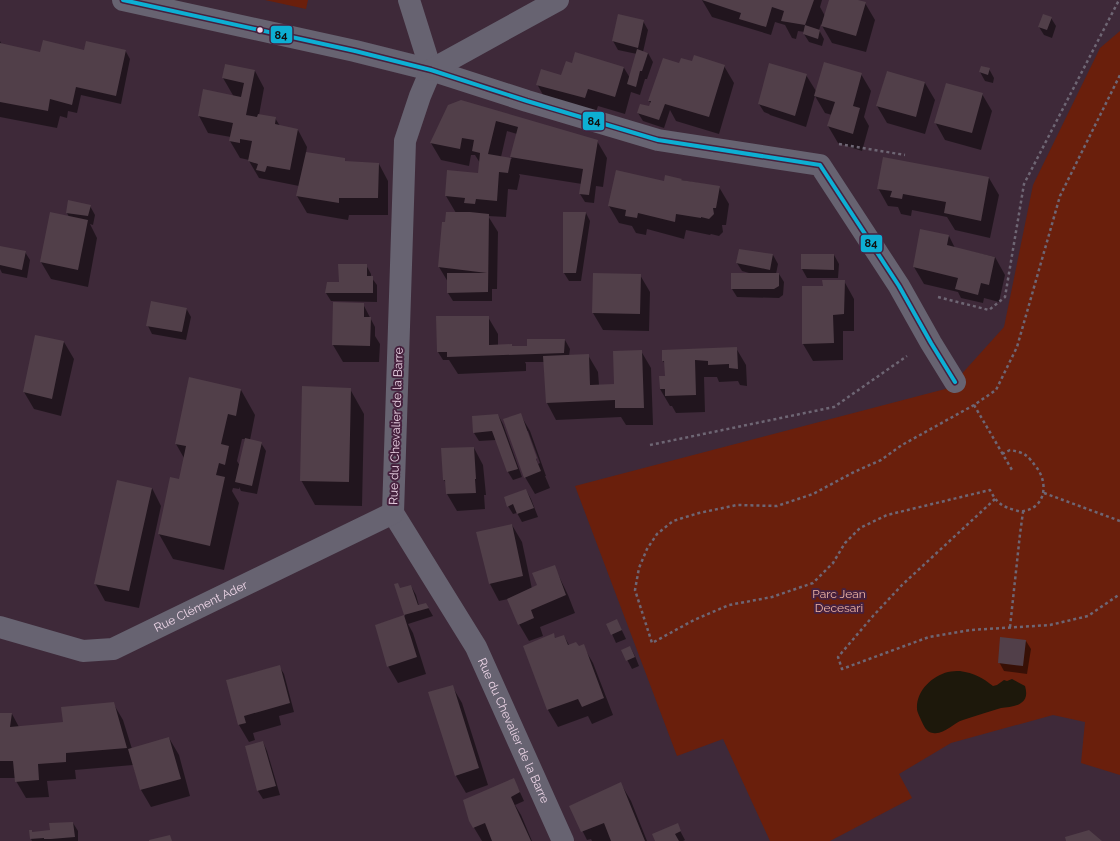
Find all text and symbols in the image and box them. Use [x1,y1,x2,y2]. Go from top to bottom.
unlabelled marker [255,25,265,35]
line badge: 84 [270,25,293,44]
text: 84 [275,29,287,42]
line badge: 84 [582,111,605,131]
text: 84 [588,115,600,128]
line badge: 84 [860,234,883,253]
text: 84 [865,237,877,250]
street label: Rue du Chevalier de la Barre [386,347,406,505]
street label: Rue Clément Ader [152,577,250,635]
park label: Parc Jean Decesari [812,587,866,615]
street label: Rue du Chevalier de la Barre [475,656,552,805]

